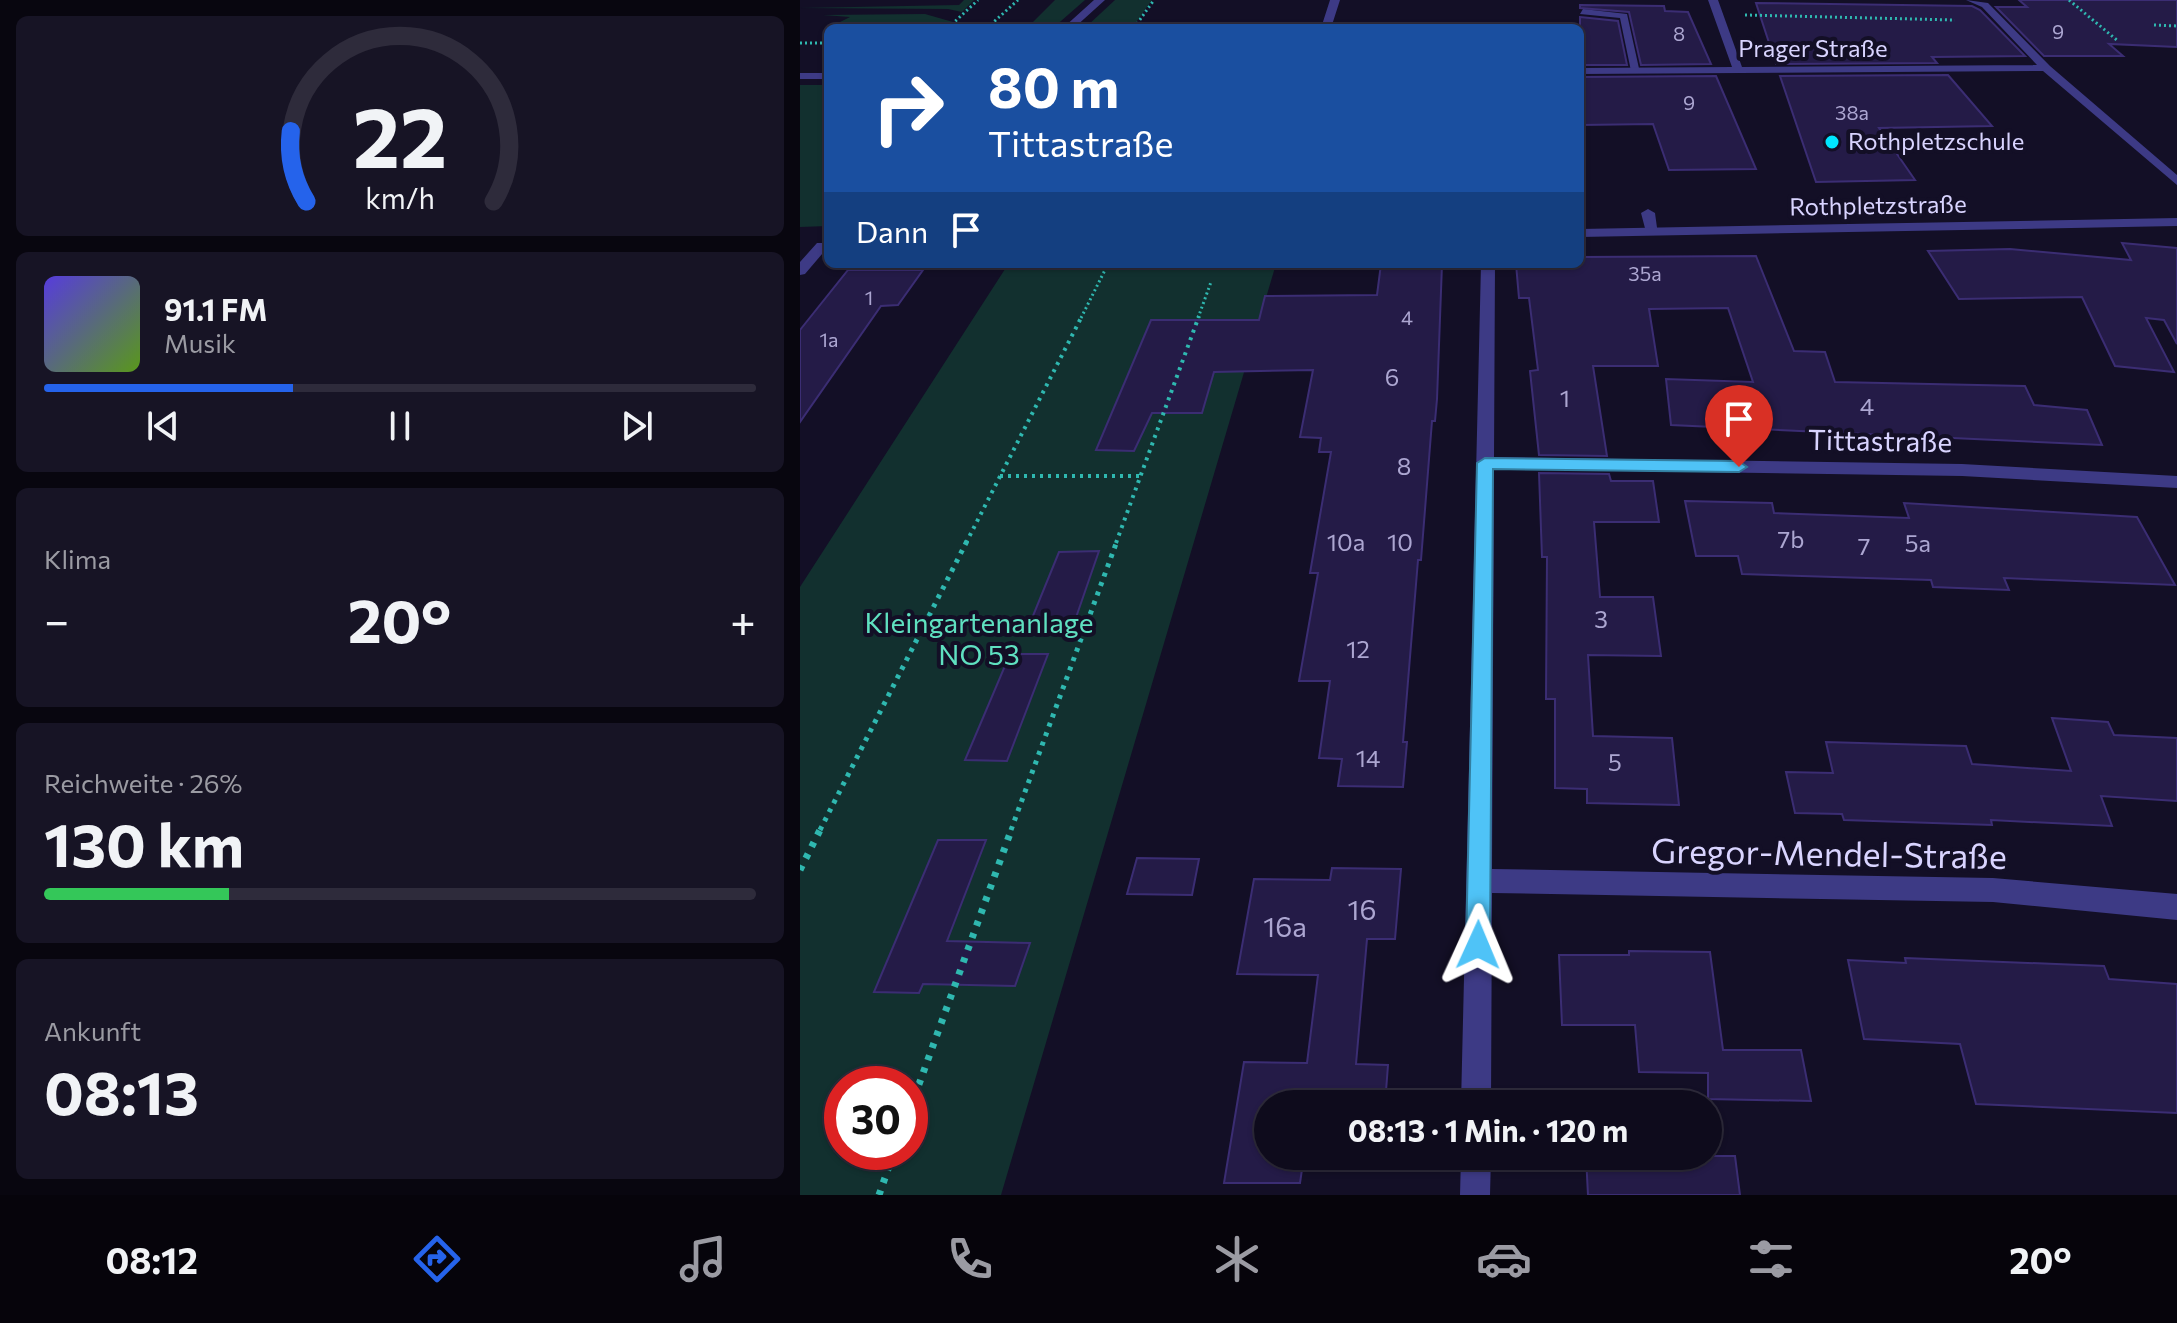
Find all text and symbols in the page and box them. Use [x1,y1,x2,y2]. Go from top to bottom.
house number: 9 [2052,19,2064,43]
house number: 8 [1673,21,1685,45]
street label: Prager Straße [1738,33,1888,62]
text: 80 m [988,51,1119,120]
icon: right [856,56,960,160]
text: 22 [353,82,447,184]
house number: 9 [1683,90,1695,114]
house number: 38a [1835,100,1869,124]
text: Tittastraße [988,120,1173,164]
place label: Rothpletzschule [1848,126,2024,155]
marker: Rothpletzschule [1823,133,1841,151]
text: km/h [365,180,435,215]
street label: Rothpletzstraße [1789,188,1967,221]
icon: arrive [944,208,988,252]
text: Dann [856,212,928,249]
house number: 35a [1628,261,1662,285]
house number: 1 [865,285,873,309]
text: 91.1 FM [164,290,267,327]
house number: 4 [1401,305,1413,329]
text: Musik [164,327,236,358]
house number: 1a [819,327,839,351]
house number: 6 [1385,362,1399,391]
house number: 1 [1560,383,1570,412]
pin [1705,385,1773,467]
house number: 4 [1860,391,1874,420]
icon: arrive [1717,397,1761,441]
icon: previous [141,404,185,448]
icon: pause [378,404,422,448]
icon: next [615,404,659,448]
street label: Tittastraße [1808,422,1952,458]
house number: 8 [1397,451,1411,480]
house number: 7b [1778,524,1804,553]
house number: 10a [1327,527,1365,556]
house number: 10 [1387,527,1413,556]
house number: 5a [1905,528,1931,557]
house number: 7 [1858,531,1870,560]
text: Klima [44,543,111,574]
text: 20° [348,582,451,655]
text: − [44,592,69,646]
text: + [730,592,756,646]
house number: 3 [1594,604,1608,633]
park label: Kleingartenanlage NO 53 [865,605,1093,671]
house number: 12 [1346,634,1370,663]
house number: 14 [1356,743,1380,772]
house number: 5 [1608,747,1622,776]
text: Reichweite · 26% [44,767,242,798]
text: 130 km [44,806,244,879]
street label: Gregor-Mendel-Straße [1651,828,2007,876]
house number: 16 [1348,892,1376,926]
position arrow [1436,903,1520,987]
house number: 16a [1263,909,1307,943]
text: Ankunft [44,1015,141,1046]
text: 08:13 [44,1054,199,1127]
speed limit sign: 30 [824,1066,928,1170]
text: 08:13 · 1 Min. · 120 m [1348,1111,1628,1148]
icon: directions [409,1231,465,1287]
icon: music [675,1231,731,1287]
icon: phone [942,1231,998,1287]
icon: climate [1209,1231,1265,1287]
icon: car [1476,1231,1532,1287]
icon: filters [1743,1231,1799,1287]
text: 08:12 [105,1237,198,1281]
text: 20° [2009,1237,2072,1281]

